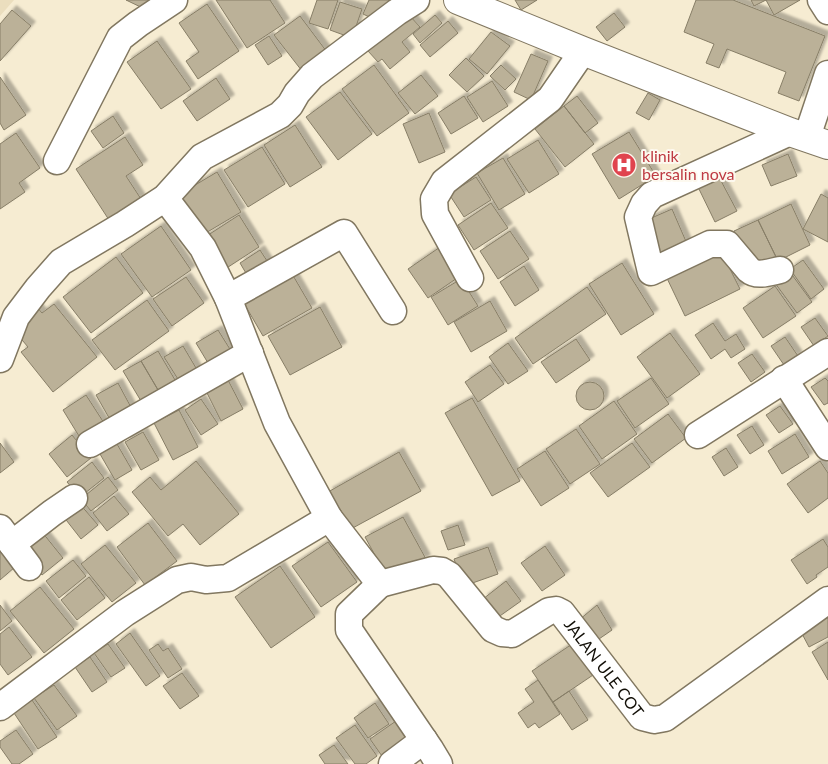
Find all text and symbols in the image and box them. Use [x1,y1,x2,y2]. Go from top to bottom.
place label: klinik bersalin nova [642,146,735,183]
hospital icon: klinik bersalin nova [611,152,637,178]
street label: JALAN ULE COT [561,615,649,721]

